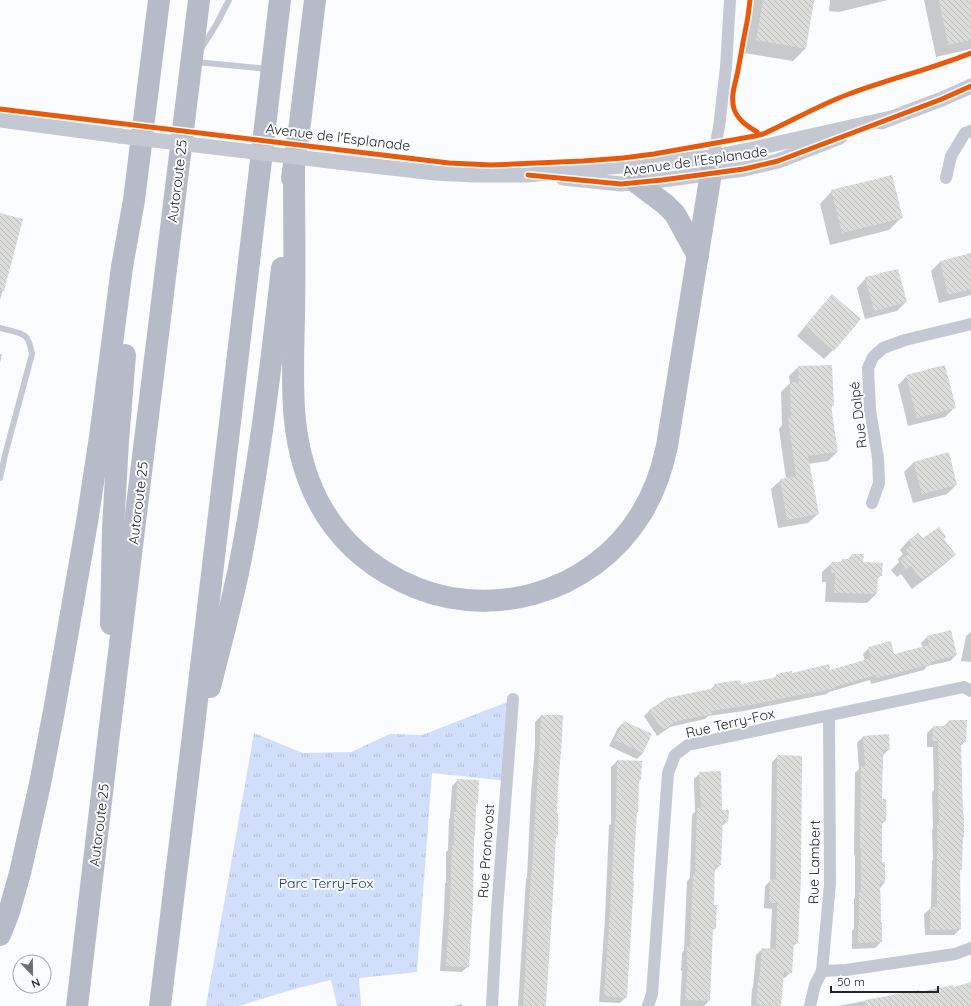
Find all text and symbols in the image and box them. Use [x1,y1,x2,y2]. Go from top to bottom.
street label: Avenue de l'Esplanade [265,119,411,155]
street label: Autoroute 25 [163,139,191,223]
street label: Avenue de l'Esplanade [622,142,768,180]
street label: Rue Dalpé [845,381,871,449]
street label: Autoroute 25 [124,461,152,545]
street label: Rue Terry-Fox [684,704,776,742]
street label: Autoroute 25 [85,783,113,867]
street label: Rue Pronovost [474,803,498,899]
street label: Rue Lambert [804,820,824,904]
park label: Parc Terry-Fox [279,874,374,892]
north arrow [12,954,52,994]
scale bar [831,968,938,994]
text: 50 m [837,974,865,989]
text: N [29,975,42,991]

